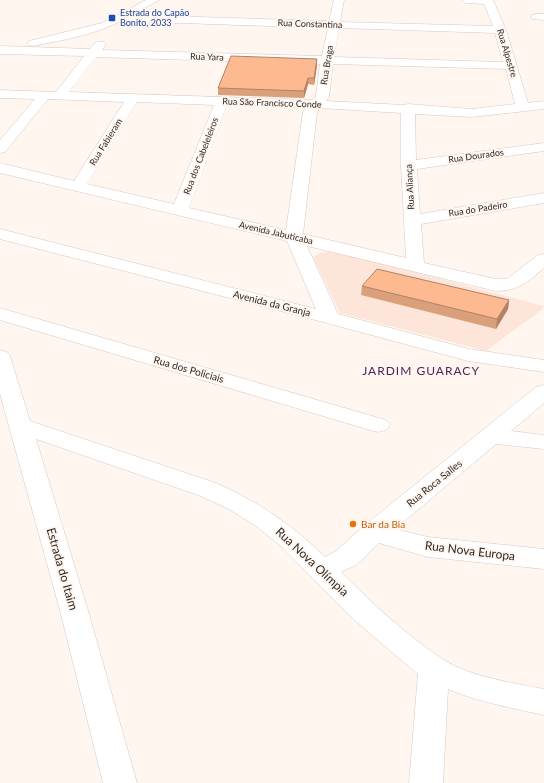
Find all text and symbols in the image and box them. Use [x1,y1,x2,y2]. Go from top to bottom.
place label: Estrada do Capão Bonito, 2033 [120,7,189,28]
marker: Estrada do Capão Bonito, 2033 [107,13,117,23]
street label: Rua Constantina [277,17,343,30]
street label: Rua Alpestre [495,27,520,79]
street label: Rua Braga [318,44,335,85]
street label: Rua Yara [190,50,224,63]
street label: Rua São Francisco Conde [222,95,322,110]
street label: Rua Fabieram [87,116,124,167]
street label: Rua dos Cabeleleiros [181,116,220,196]
street label: Rua Dourados [447,146,504,165]
street label: Rua Aliança [403,164,416,210]
street label: Rua do Padeiro [448,198,508,219]
street label: Avenida Jabuticaba [238,219,314,246]
street label: Avenida da Granja [232,288,312,318]
street label: Rua dos Policiais [153,353,225,385]
district label: JARDIM GUARACY [362,363,480,378]
street label: Rua Roca Salles [404,457,464,509]
place label: Bar da Bia [361,518,405,530]
marker: Bar da Bia [348,519,358,529]
street label: Rua Nova Olímpia [273,524,352,599]
street label: Estrada do Itaim [44,526,81,612]
street label: Rua Nova Europa [424,538,516,563]

